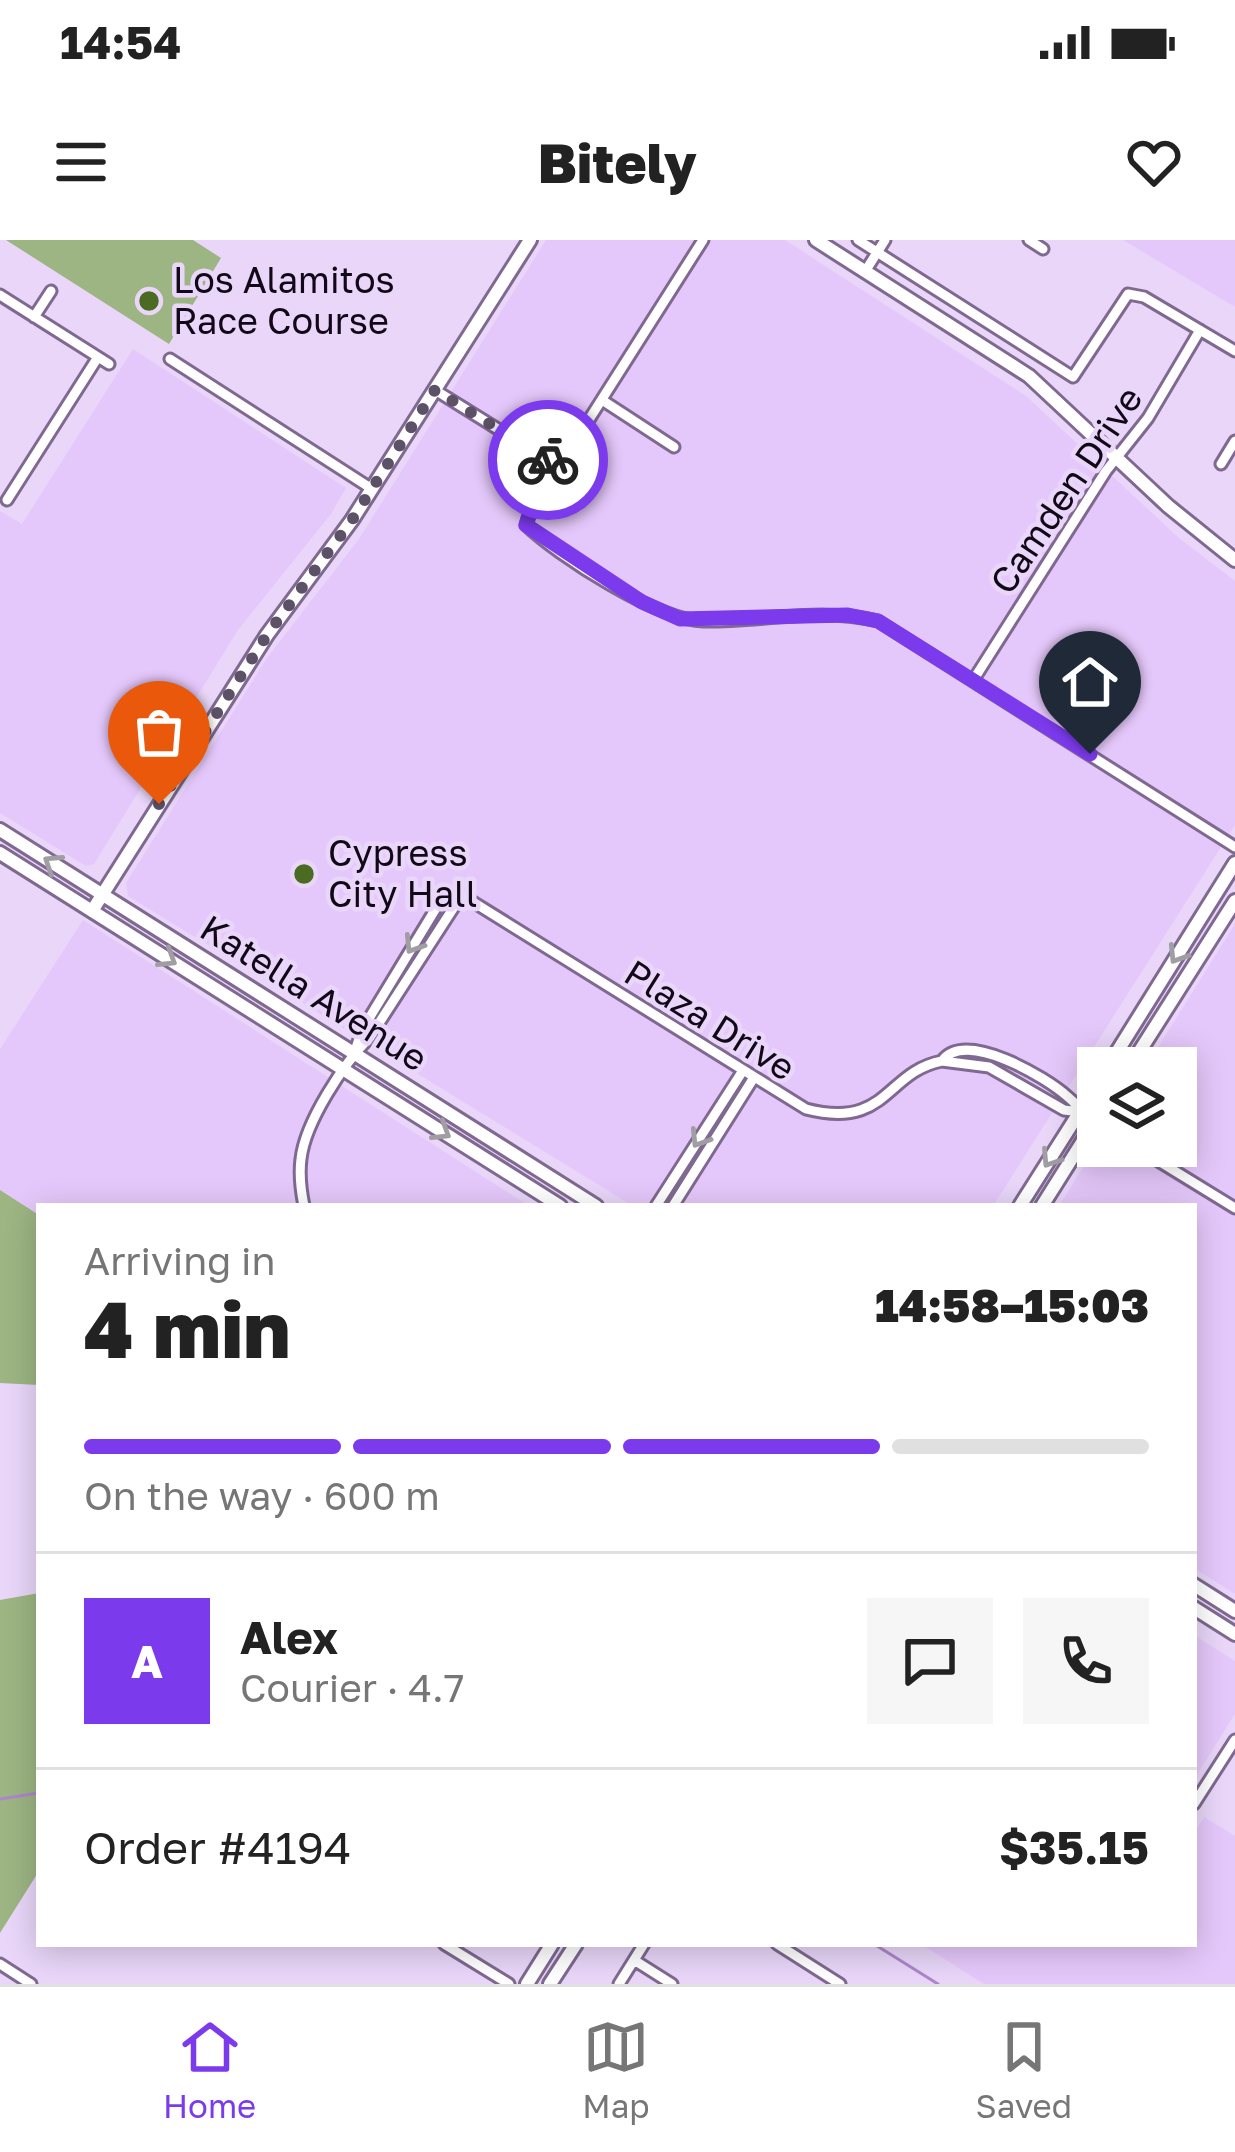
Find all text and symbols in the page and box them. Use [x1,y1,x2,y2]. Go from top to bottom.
text: 14:54 [60,15,181,69]
icon: menu [48,129,114,195]
icon: heart [1121,129,1187,195]
text: Bitely [538,130,697,195]
place label: Los Alamitos Race Course [173,258,395,342]
marker: Los Alamitos Race Course [136,288,162,314]
street label: Camden Drive [981,378,1151,601]
courier [488,400,608,520]
icon: bike [515,427,581,493]
pin [1039,631,1141,754]
icon: home [1057,649,1123,715]
pin [108,681,210,804]
icon: bag [126,699,192,765]
place label: Cypress City Hall [328,831,477,915]
one-way arrow [44,855,66,877]
marker: Cypress City Hall [291,861,317,887]
street label: Katella Avenue [193,906,436,1079]
one-way arrow [405,932,427,954]
one-way arrow [1169,942,1191,964]
one-way arrow [154,945,176,967]
street label: Plaza Drive [617,950,803,1089]
map controls [1077,1047,1197,1167]
button: layers [1077,1047,1197,1167]
one-way arrow [429,1118,451,1140]
one-way arrow [691,1126,713,1148]
one-way arrow [1042,1146,1065,1168]
text: Arriving in [84,1237,275,1284]
text: 14:58–15:03 [875,1278,1149,1332]
text: 4 min [84,1282,290,1375]
text: On the way · 600 m [84,1472,440,1519]
button: chat [867,1598,993,1724]
button: phone [1023,1598,1149,1724]
text: Alex [240,1610,338,1664]
text: A [131,1634,163,1688]
text: Courier · 4.7 [240,1664,464,1711]
text: Order #4194 [84,1820,352,1874]
text: $35.15 [999,1820,1149,1874]
tab: Home [163,2014,256,2125]
tab: Map [582,2014,650,2125]
tab: Saved [976,2014,1072,2125]

